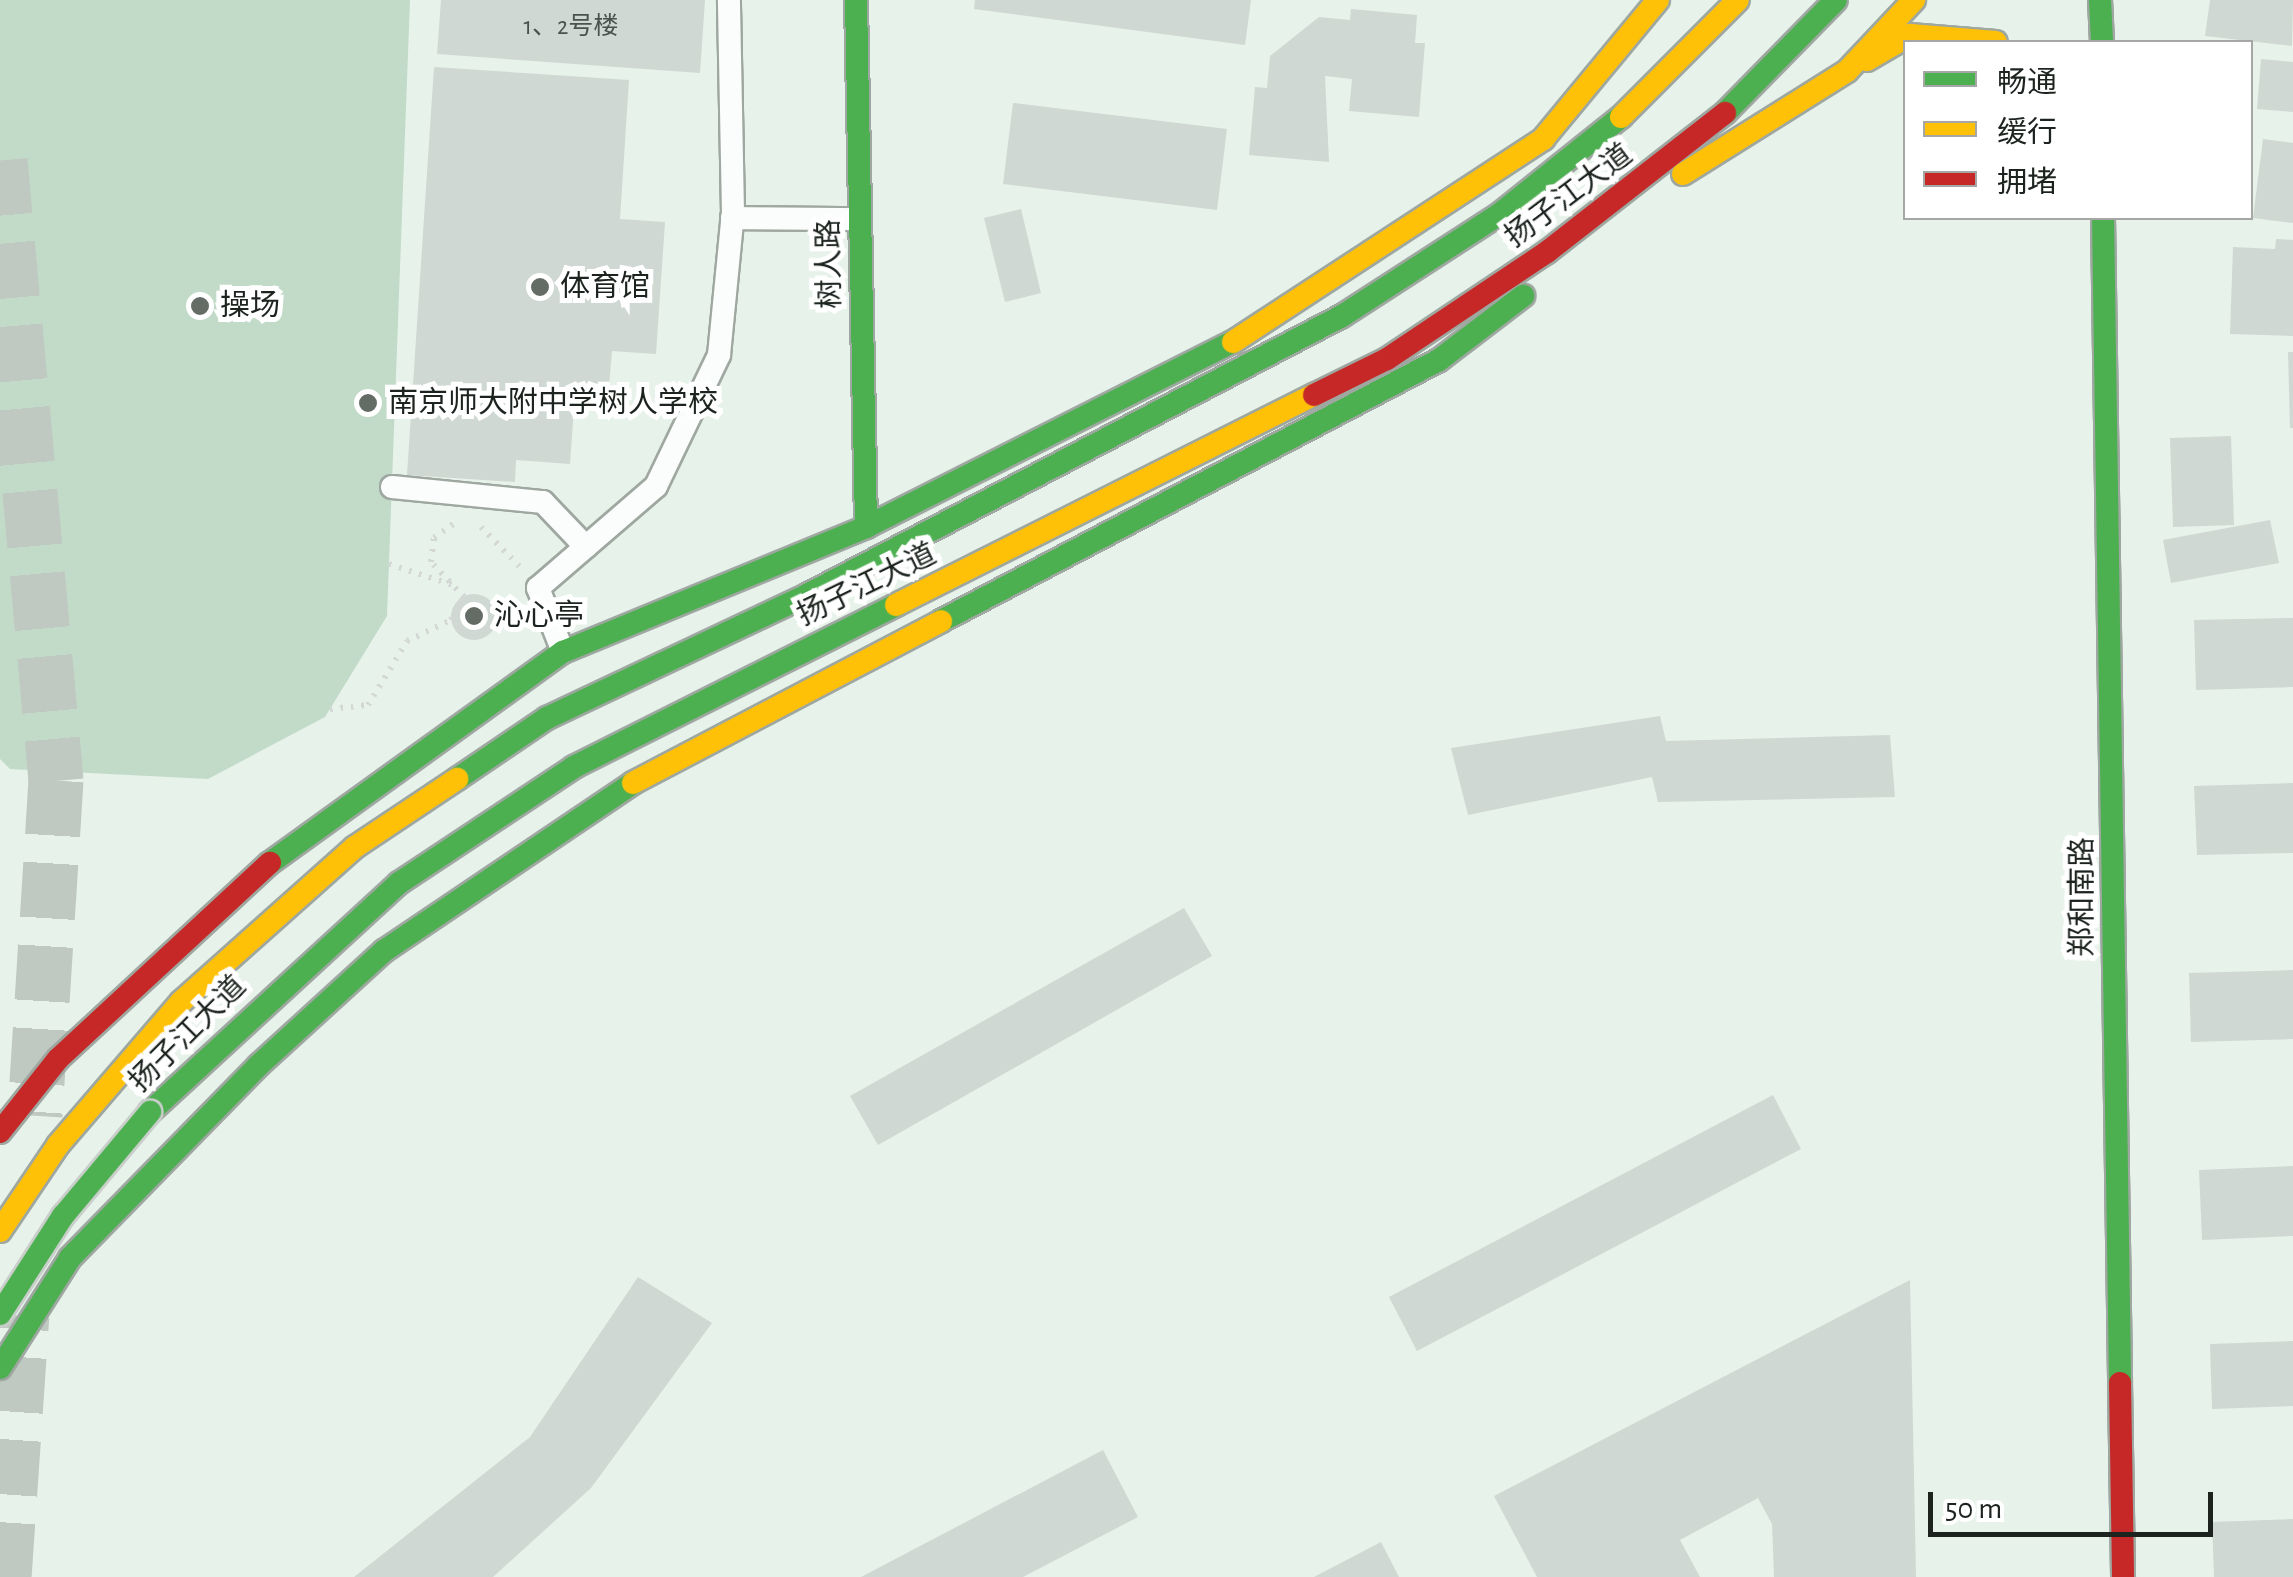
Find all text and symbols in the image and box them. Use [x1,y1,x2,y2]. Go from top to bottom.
house number: 1、2号楼 [524,12,618,42]
legend [1903,40,2253,220]
text: 畅通 [1997,68,2057,98]
text: 缓行 [1997,118,2057,148]
street label: 扬子江大道 [1498,136,1640,256]
text: 拥堵 [1997,168,2057,198]
street label: 树人路 [811,219,849,309]
place label: 体育馆 [560,269,650,305]
marker: 体育馆 [529,276,551,298]
place label: 操场 [220,288,280,324]
marker: 操场 [189,295,211,317]
place label: 南京师大附中学树人学校 [388,385,718,421]
marker: 南京师大附中学树人学校 [357,392,379,414]
street label: 扬子江大道 [792,536,942,634]
place label: 沁心亭 [494,598,584,634]
marker: 沁心亭 [463,605,485,627]
street label: 郑和南路 [2065,837,2101,957]
street label: 扬子江大道 [122,968,254,1100]
scale bar [1933,1472,2218,1534]
text: 50 m [1945,1494,2002,1524]

